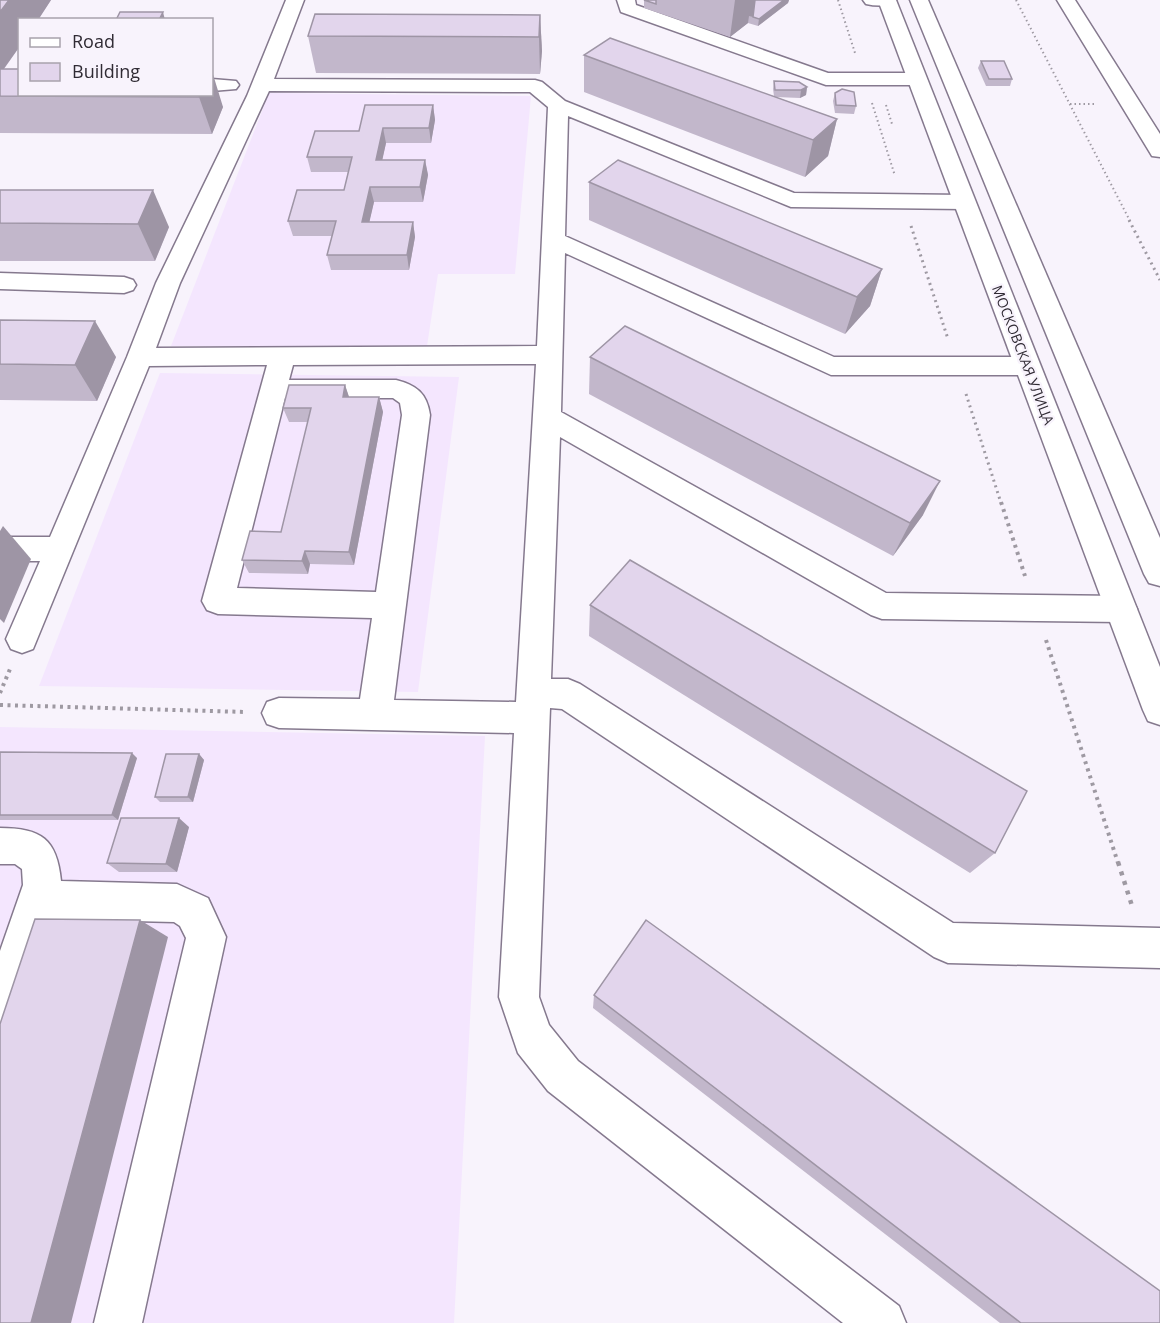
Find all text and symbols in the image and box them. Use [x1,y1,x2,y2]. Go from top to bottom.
legend [18,18,213,96]
text: Road [72,29,115,53]
text: Building [72,59,140,83]
street label: МОСКОВСКАЯ УЛИЦА [988,282,1059,427]

